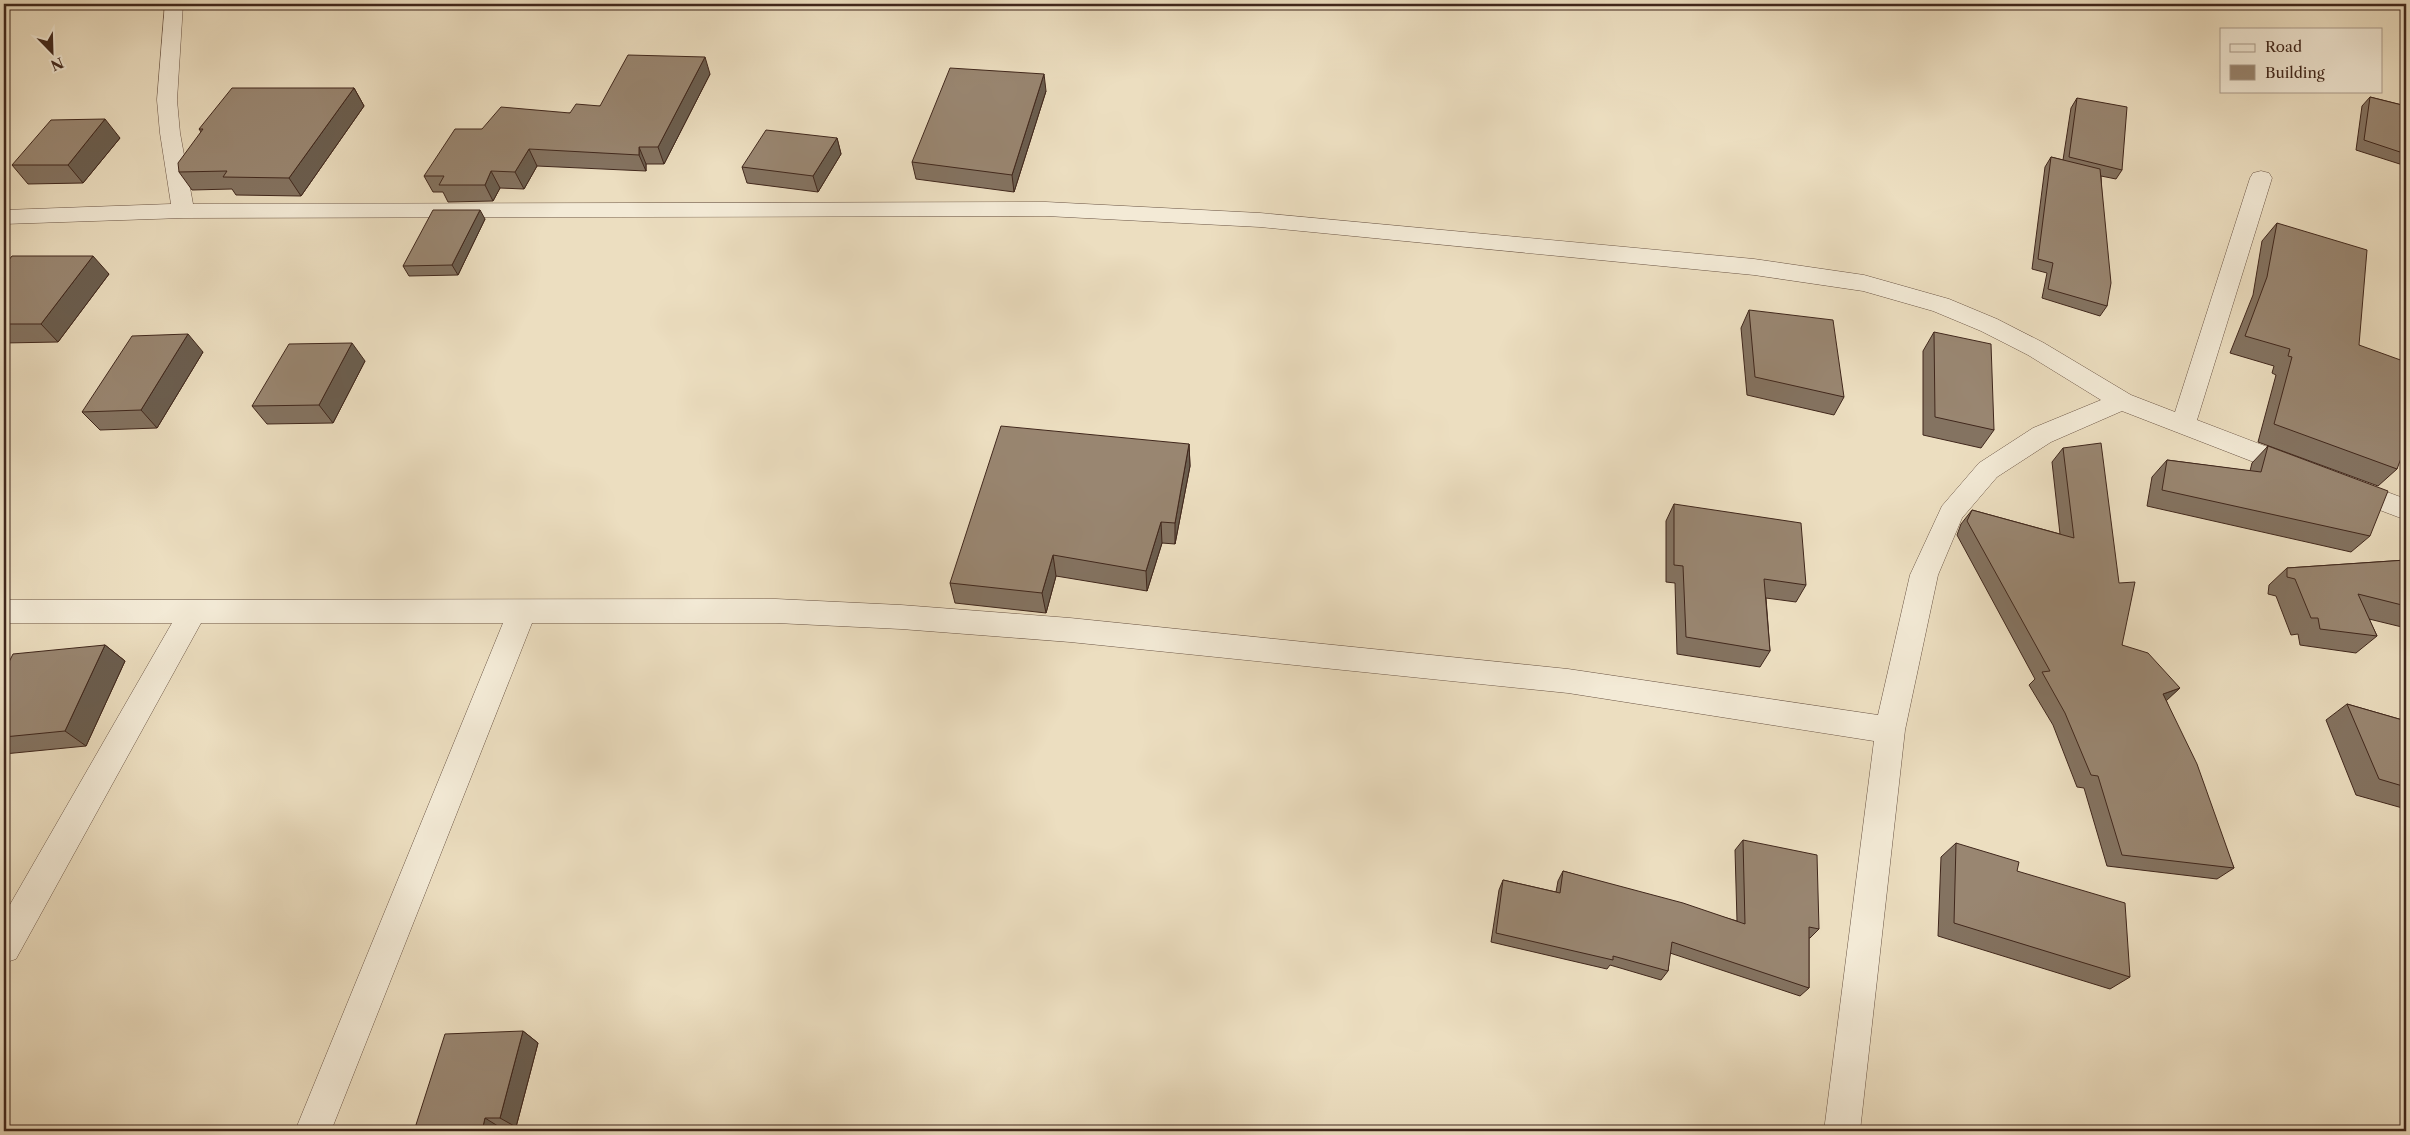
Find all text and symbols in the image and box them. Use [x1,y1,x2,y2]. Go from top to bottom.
north arrow [28,28,78,78]
legend [2220,28,2382,92]
text: Road [2265,37,2302,56]
text: N [48,53,66,75]
text: Building [2265,63,2325,82]

